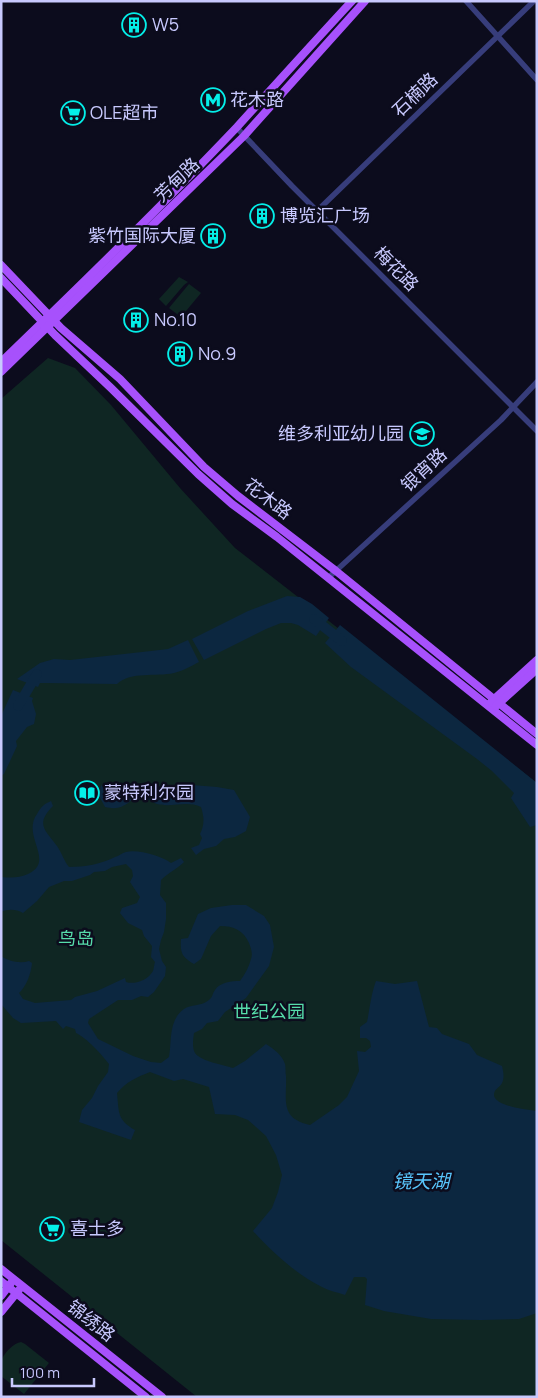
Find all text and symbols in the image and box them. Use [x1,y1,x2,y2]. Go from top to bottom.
building icon: W5 [121,12,147,38]
place label: W5 [152,12,179,36]
street label: 石楠路 [387,67,442,122]
metro station icon: 花木路 [200,87,226,113]
place label: 花木路 [230,87,284,111]
supermarket icon: OLE超市 [60,100,86,126]
place label: OLE超市 [90,100,158,124]
street label: 芳甸路 [149,152,204,207]
building icon: 博览汇广场 [249,203,275,229]
place label: 博览汇广场 [280,203,370,227]
place label: 紫竹国际大厦 [88,223,196,247]
building icon: 紫竹国际大厦 [200,223,226,249]
street label: 梅花路 [369,241,424,296]
building icon: No.10 [123,307,149,333]
place label: No.10 [154,307,197,331]
building icon: No.9 [167,341,193,367]
place label: No.9 [198,341,236,365]
place label: 维多利亚幼儿园 [278,421,404,445]
school or university icon: 维多利亚幼儿园 [409,421,435,447]
street label: 银宵路 [395,442,451,496]
street label: 花木路 [240,472,297,524]
library icon: 蒙特利尔园 [74,780,100,806]
place label: 蒙特利尔园 [104,780,194,804]
park label: 鸟岛 [58,926,94,950]
park label: 世纪公园 [233,999,305,1023]
water label: 镜天湖 [392,1168,452,1194]
supermarket icon: 喜士多 [39,1216,65,1242]
place label: 喜士多 [70,1216,124,1240]
street label: 锦绣路 [63,1294,120,1346]
scale bar [12,1356,95,1388]
text: 100 m [20,1362,60,1383]

